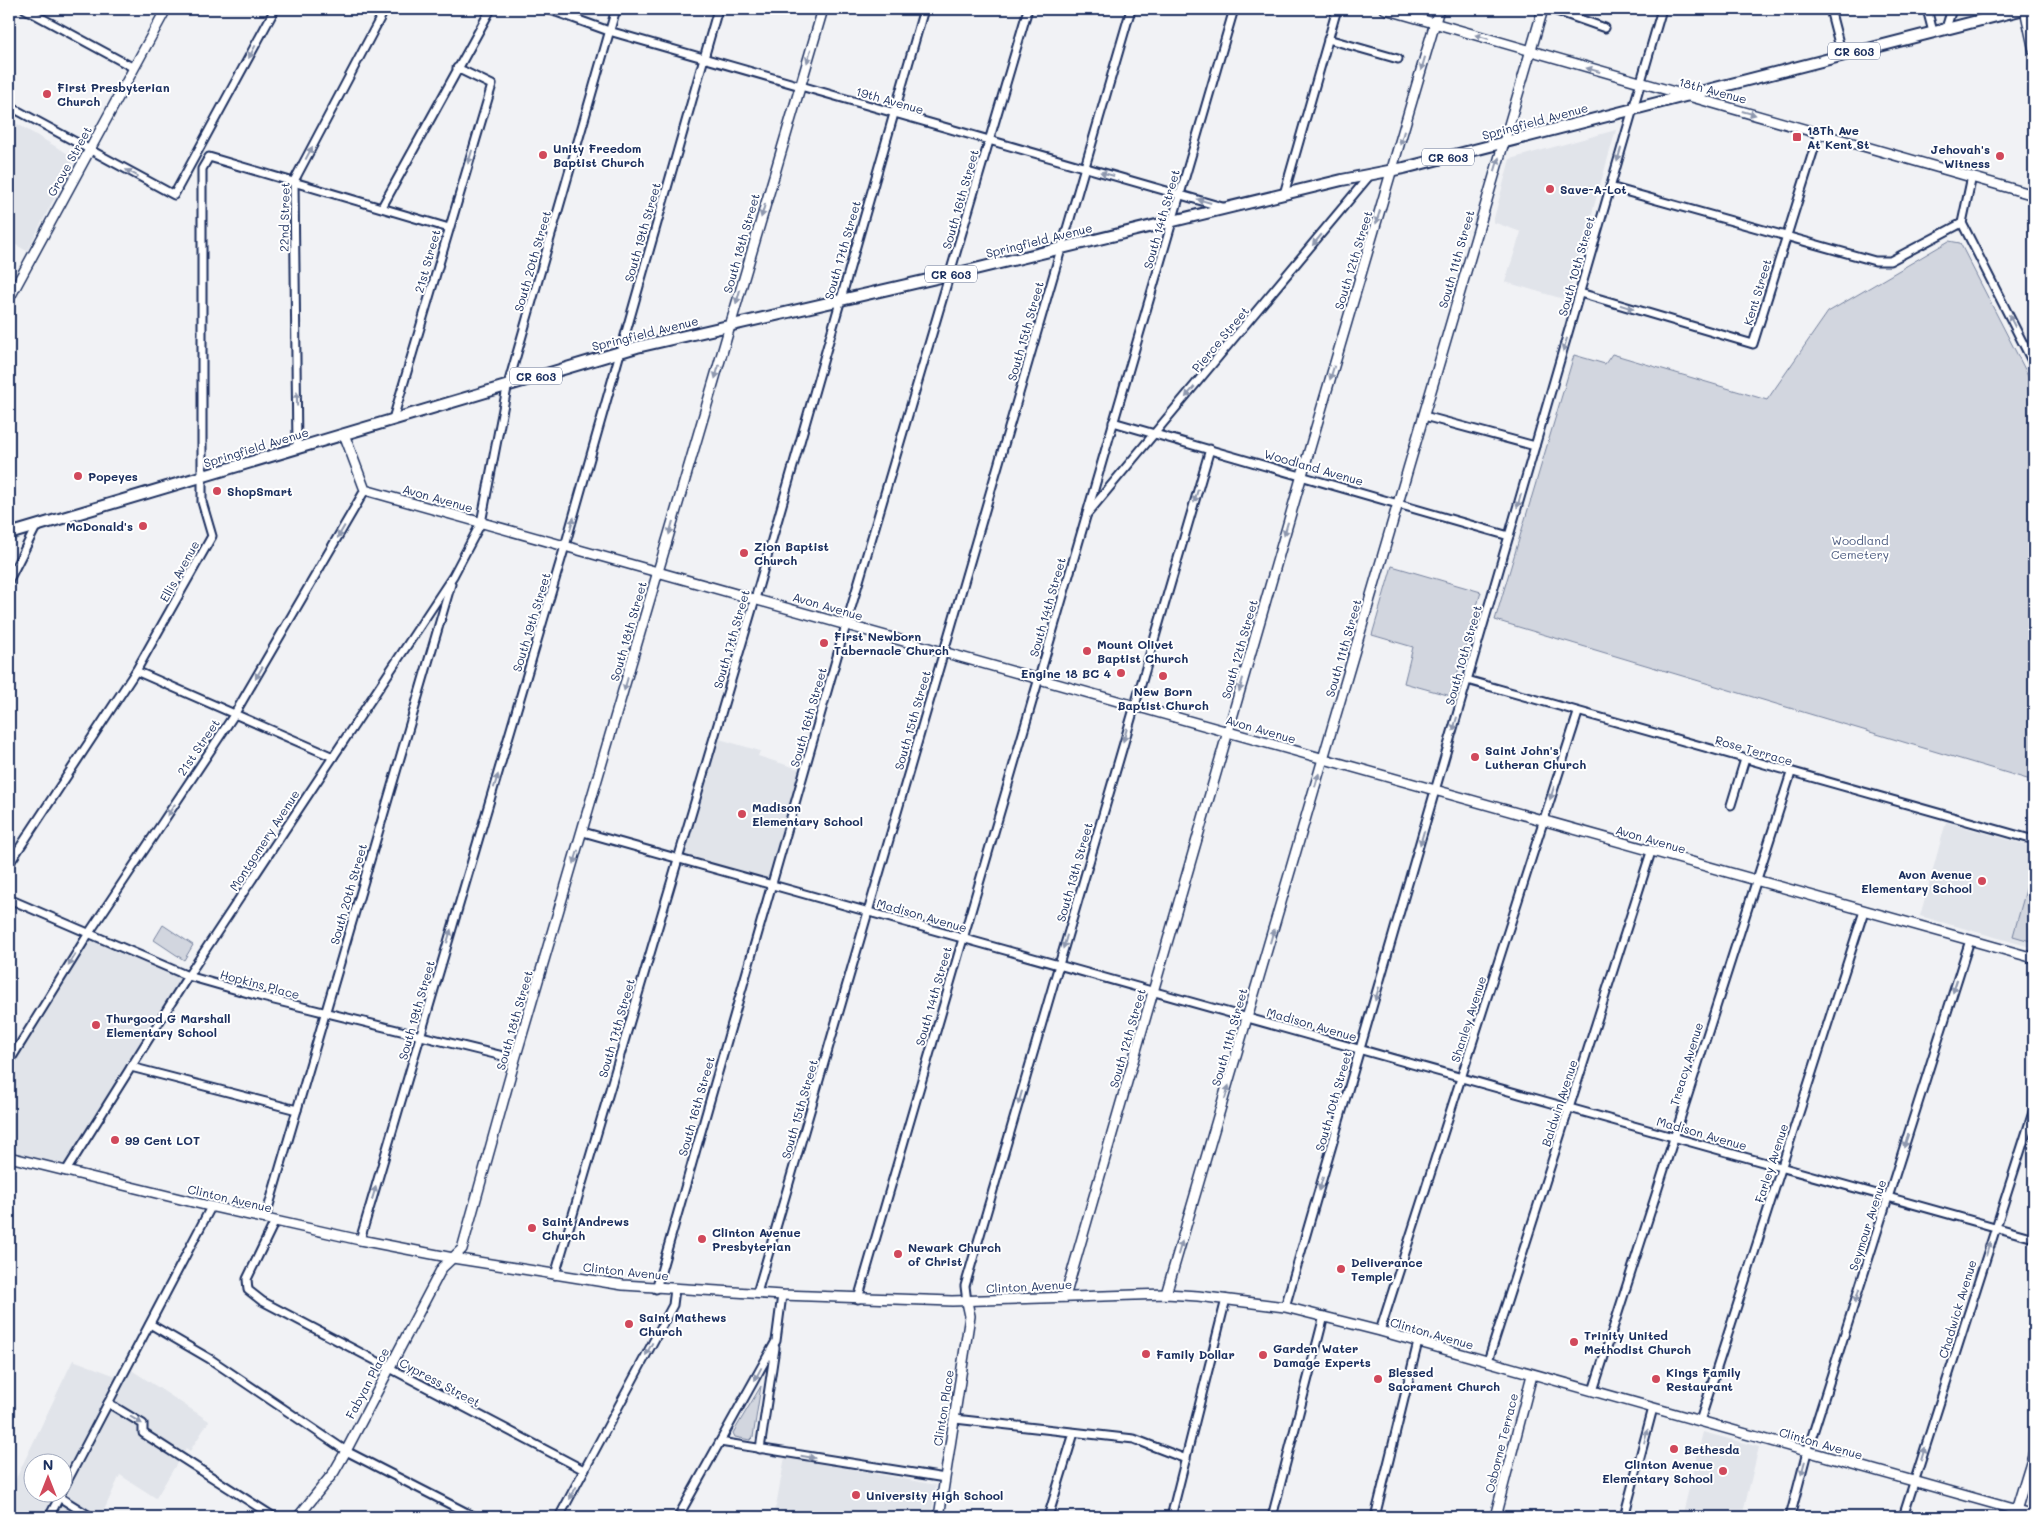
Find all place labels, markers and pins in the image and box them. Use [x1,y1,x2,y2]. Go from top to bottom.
place label: First Presbyterian Church [57,79,170,109]
marker: First Presbyterian Church [41,88,53,100]
place label: 18Th Ave At Kent St [1807,122,1869,152]
marker: 18Th Ave At Kent St [1791,131,1803,143]
place label: Unity Freedom Baptist Church [553,140,644,170]
place label: Jehovah's Witness [1931,141,1990,171]
marker: Unity Freedom Baptist Church [537,149,549,161]
marker: Jehovah's Witness [1994,150,2006,162]
place label: Save-A-Lot [1560,181,1627,197]
marker: Save-A-Lot [1544,183,1556,195]
place label: Popeyes [88,468,138,484]
marker: Popeyes [72,470,84,482]
place label: ShopSmart [227,483,292,499]
marker: ShopSmart [211,485,223,497]
place label: McDonald's [66,518,133,534]
marker: McDonald's [137,520,149,532]
place label: Zion Baptist Church [754,538,829,568]
marker: Zion Baptist Church [738,547,750,559]
place label: First Newborn Tabernacle Church [834,628,949,658]
place label: Mount Olivet Baptist Church [1097,636,1188,666]
marker: First Newborn Tabernacle Church [818,637,830,649]
marker: Mount Olivet Baptist Church [1081,645,1093,657]
place label: Engine 18 BC 4 [1021,665,1111,681]
marker: Engine 18 BC 4 [1115,667,1127,679]
marker: New Born Baptist Church [1157,670,1169,682]
place label: New Born Baptist Church [1117,683,1209,713]
place label: Saint John's Lutheran Church [1485,742,1586,772]
marker: Saint John's Lutheran Church [1469,751,1481,763]
place label: Madison Elementary School [752,799,863,829]
marker: Madison Elementary School [736,808,748,820]
place label: Avon Avenue Elementary School [1861,866,1972,896]
marker: Avon Avenue Elementary School [1976,875,1988,887]
place label: Thurgood G Marshall Elementary School [106,1010,231,1040]
marker: Thurgood G Marshall Elementary School [90,1019,102,1031]
place label: 99 Cent LOT [125,1132,200,1148]
marker: 99 Cent LOT [109,1134,121,1146]
place label: Saint Andrews Church [542,1213,629,1243]
marker: Saint Andrews Church [526,1222,538,1234]
place label: Clinton Avenue Presbyterian [712,1224,801,1254]
marker: Clinton Avenue Presbyterian [696,1233,708,1245]
place label: Newark Church of Christ [908,1239,1001,1269]
marker: Newark Church of Christ [892,1248,904,1260]
place label: Deliverance Temple [1351,1254,1423,1284]
marker: Deliverance Temple [1335,1263,1347,1275]
place label: Saint Mathews Church [639,1309,726,1339]
marker: Saint Mathews Church [623,1318,635,1330]
place label: Trinity United Methodist Church [1584,1327,1691,1357]
marker: Trinity United Methodist Church [1568,1336,1580,1348]
place label: Garden Water Damage Experts [1273,1340,1371,1370]
place label: Family Dollar [1156,1346,1235,1362]
marker: Family Dollar [1140,1348,1152,1360]
marker: Garden Water Damage Experts [1257,1349,1269,1361]
place label: Blessed Sacrament Church [1388,1364,1500,1394]
place label: Kings Family Restaurant [1666,1364,1741,1394]
marker: Blessed Sacrament Church [1372,1373,1384,1385]
marker: Kings Family Restaurant [1650,1373,1662,1385]
place label: Bethesda [1684,1441,1740,1457]
marker: Bethesda [1668,1443,1680,1455]
place label: Clinton Avenue Elementary School [1602,1456,1713,1486]
marker: Clinton Avenue Elementary School [1717,1465,1729,1477]
place label: University High School [866,1487,1003,1503]
marker: University High School [850,1489,862,1501]

